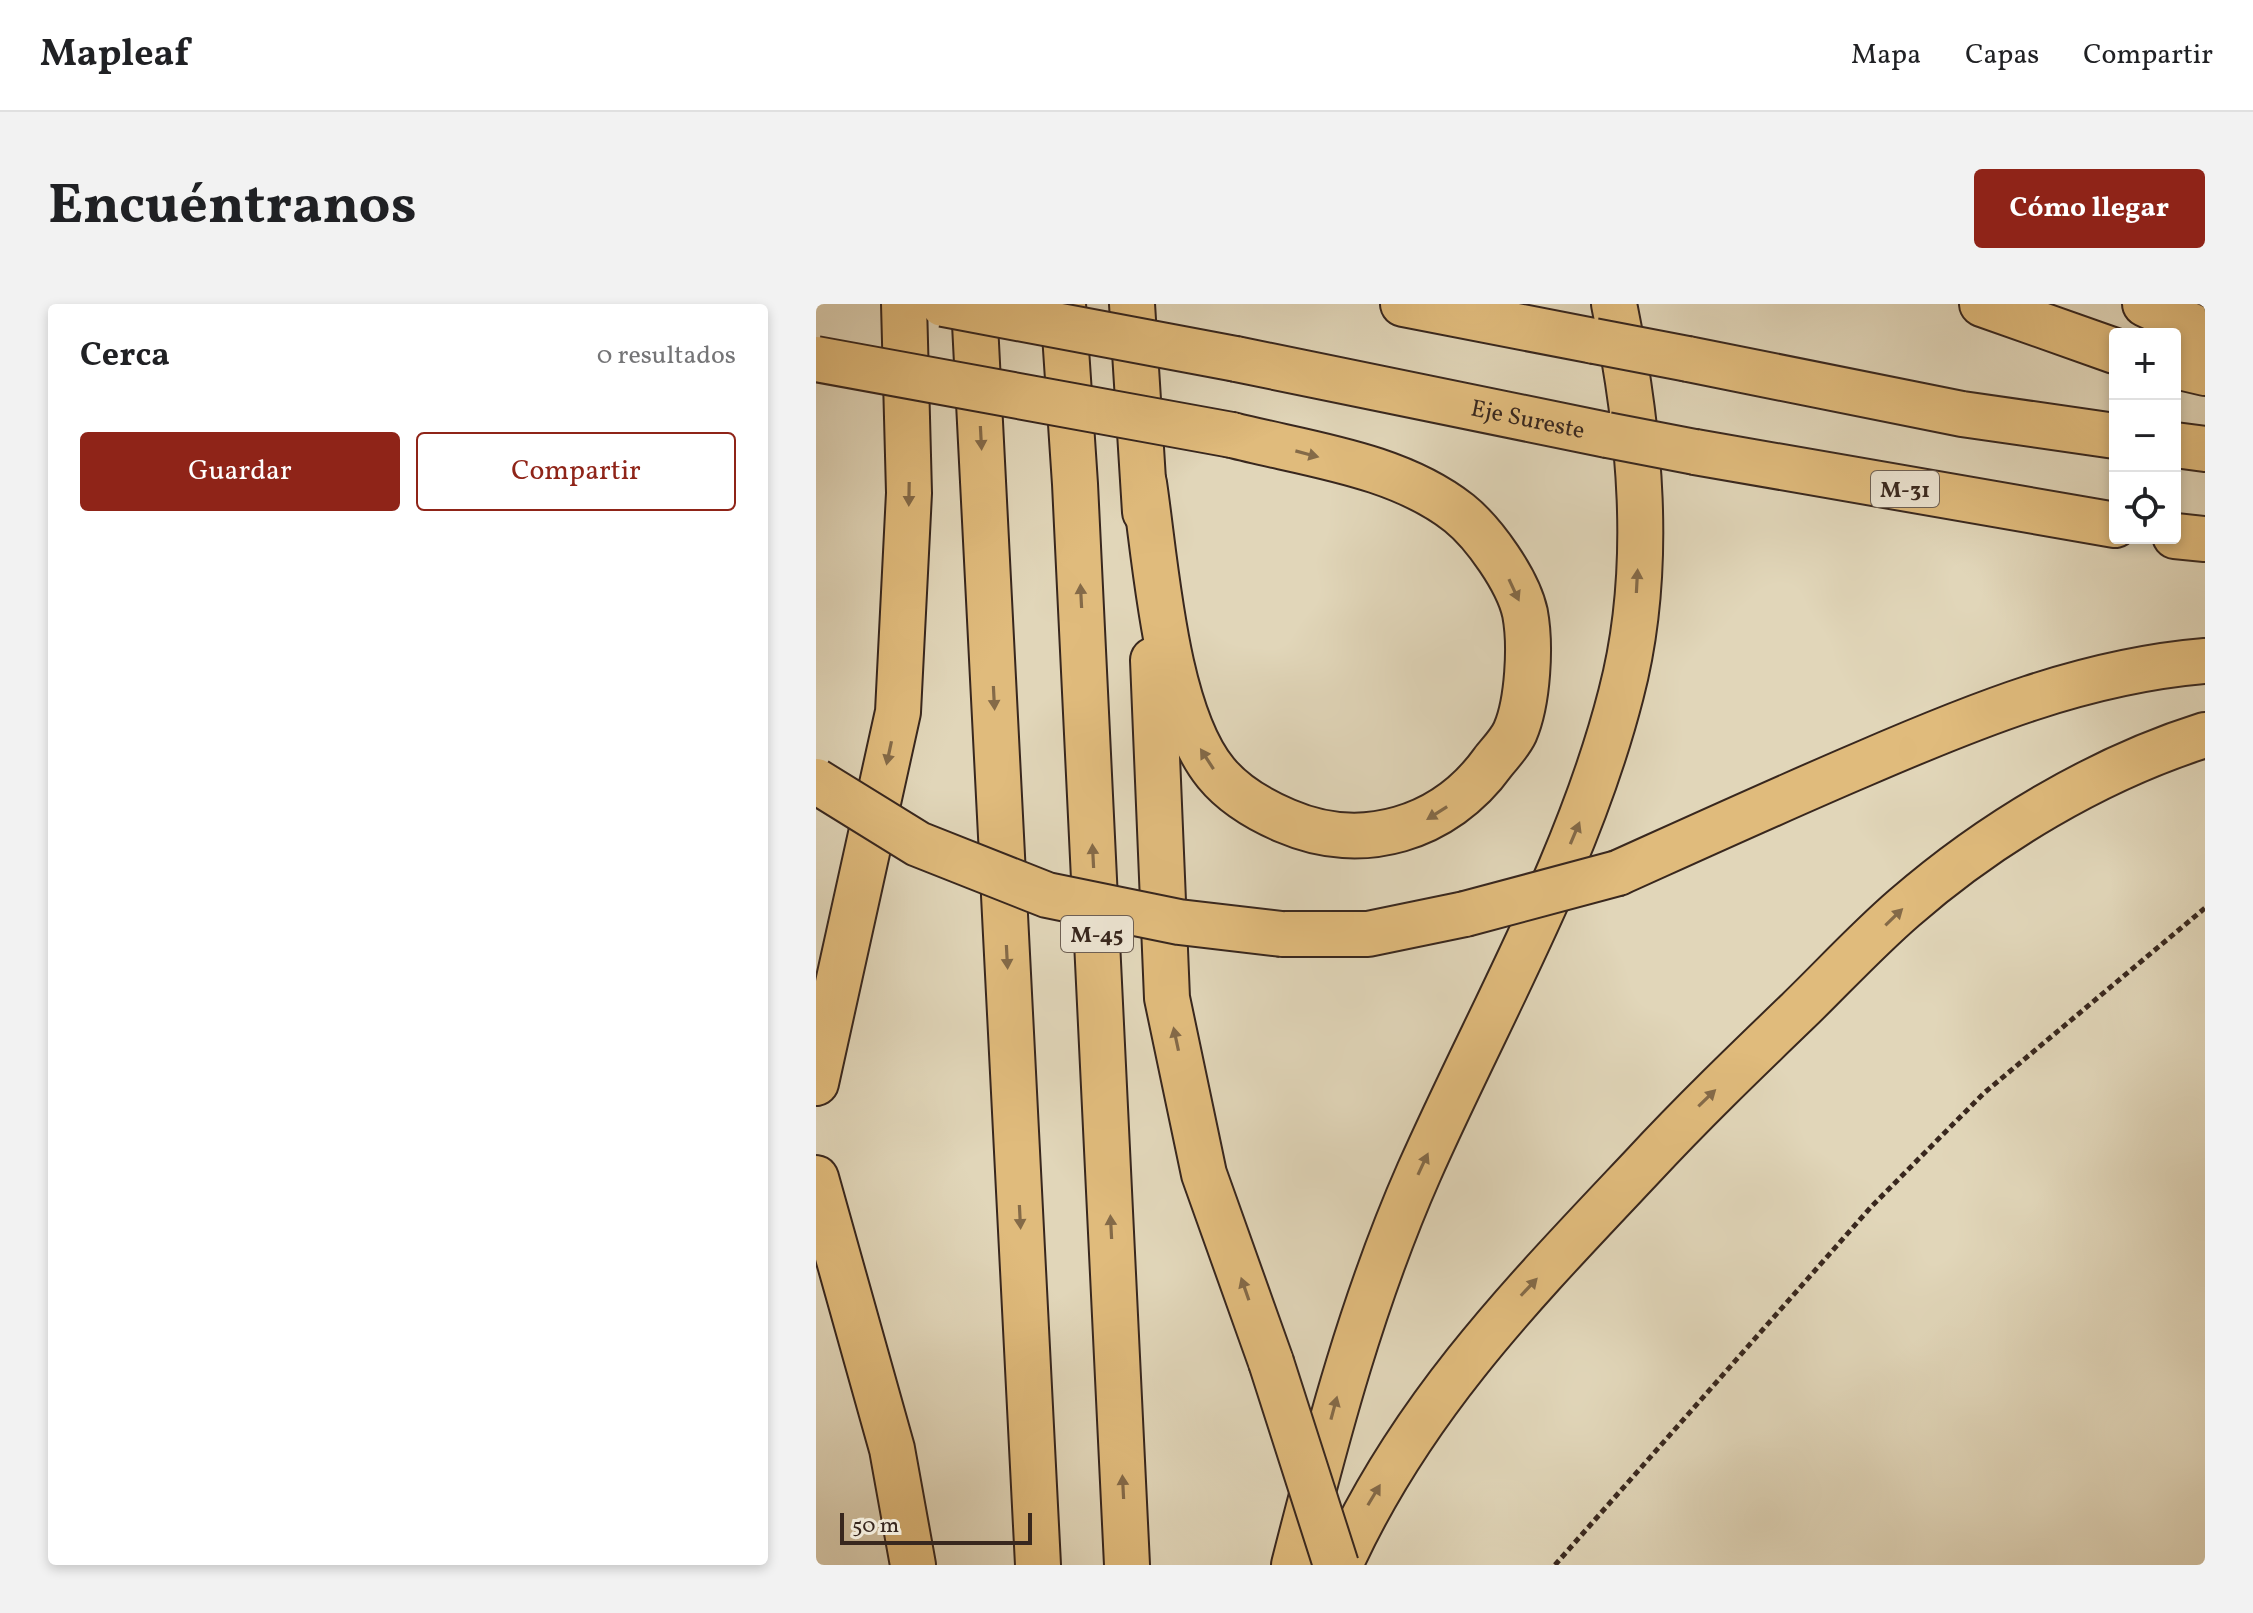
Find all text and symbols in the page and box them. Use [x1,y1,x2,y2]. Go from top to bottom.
text: Mapleaf [40,29,189,82]
text: Mapa [1851,36,1921,75]
text: Capas [1965,36,2039,75]
text: Compartir [2083,36,2213,75]
text: Encuéntranos [48,169,417,247]
button: Cómo llegar [1974,169,2205,248]
map controls [2109,328,2181,544]
button: + [2109,328,2181,400]
text: Cerca [80,333,170,380]
text: 0 resultados [597,338,736,374]
street label: Eje Sureste [1468,393,1588,449]
button: − [2109,400,2181,472]
one-way arrow [974,426,987,451]
button: Guardar [80,432,400,511]
button: Compartir [416,432,736,511]
one-way arrow [1295,449,1320,461]
road number: M-31 [1871,471,1939,507]
button: locate [2109,472,2181,544]
one-way arrow [903,482,915,507]
one-way arrow [1631,568,1644,593]
one-way arrow [1507,578,1521,602]
one-way arrow [1074,583,1087,608]
one-way arrow [987,686,1000,711]
one-way arrow [882,740,895,765]
one-way arrow [1201,748,1215,770]
one-way arrow [1426,805,1448,819]
one-way arrow [1569,821,1582,845]
one-way arrow [1086,843,1099,868]
one-way arrow [1885,908,1904,926]
road number: M-45 [1061,916,1133,952]
one-way arrow [1001,945,1014,970]
one-way arrow [1169,1026,1182,1051]
one-way arrow [1698,1089,1717,1107]
one-way arrow [1416,1152,1430,1176]
one-way arrow [1014,1205,1027,1230]
one-way arrow [1104,1214,1117,1239]
one-way arrow [1238,1276,1251,1300]
one-way arrow [1519,1277,1537,1296]
one-way arrow [1329,1396,1341,1421]
one-way arrow [1116,1474,1129,1499]
one-way arrow [1367,1484,1381,1506]
scale bar [840,1509,1032,1545]
text: 50 m [852,1511,899,1542]

